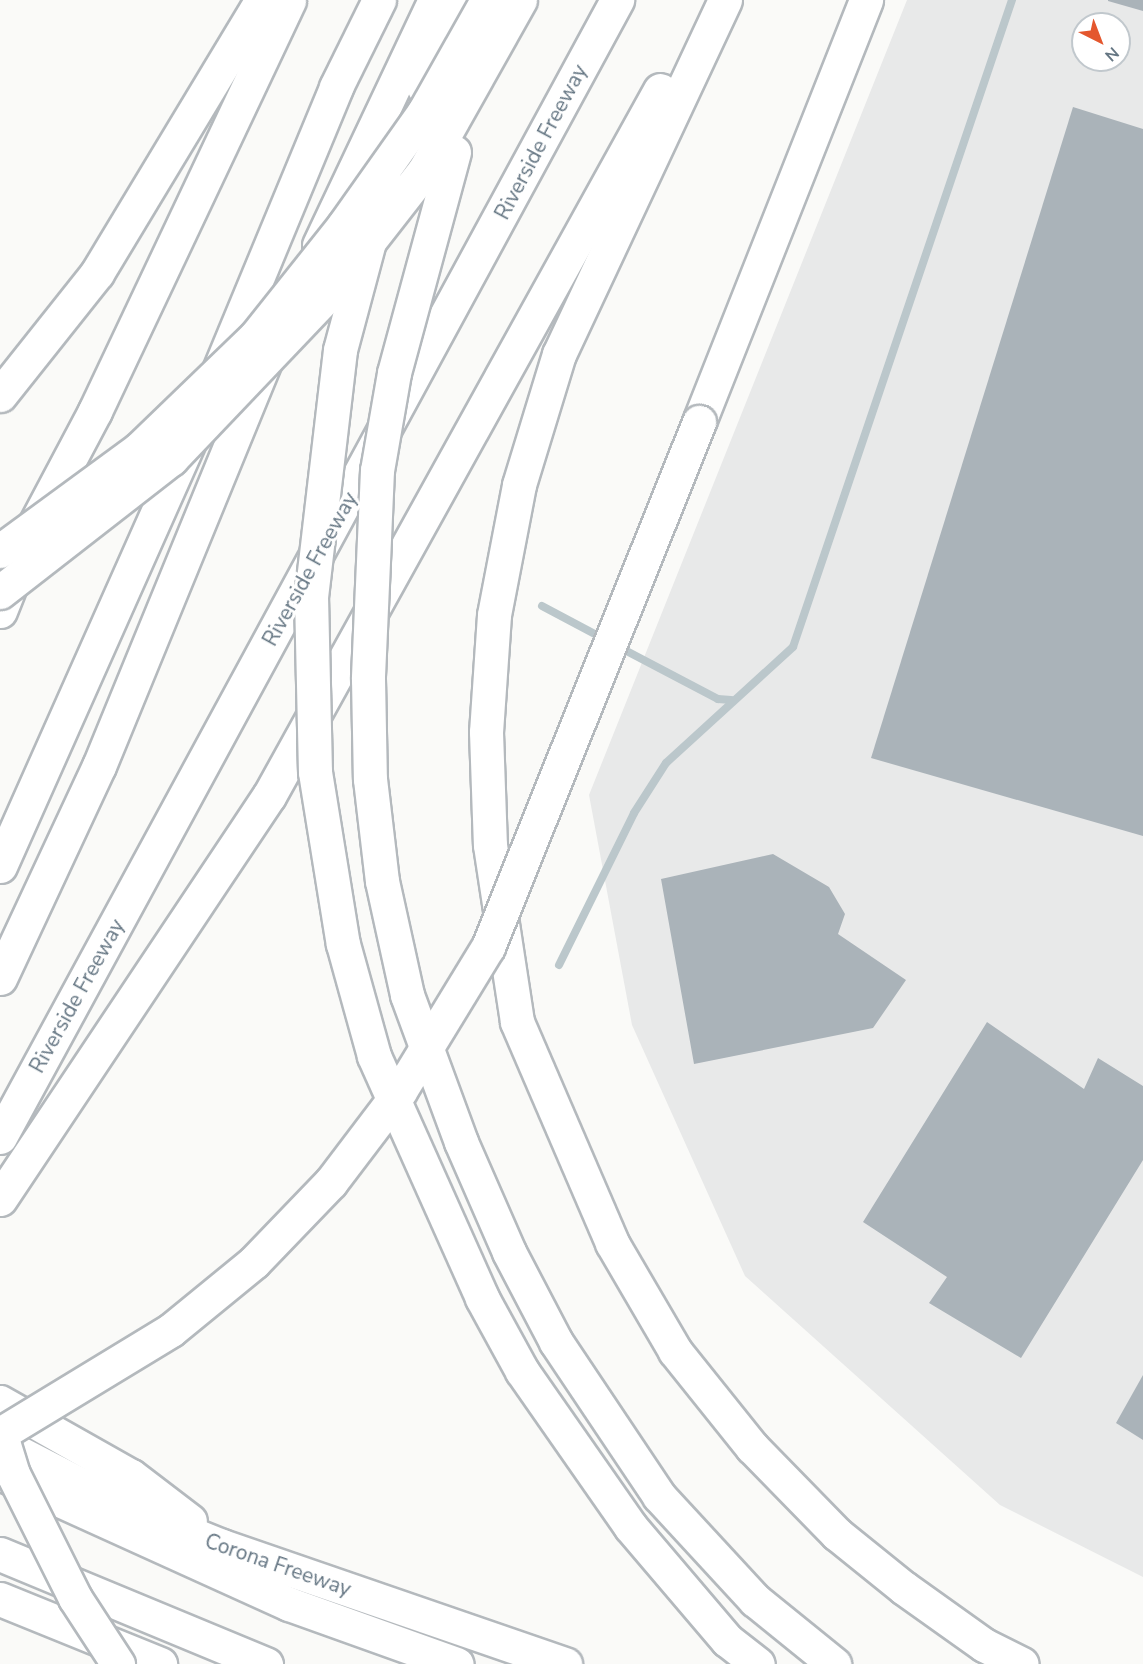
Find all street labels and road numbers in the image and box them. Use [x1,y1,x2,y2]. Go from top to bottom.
street label: Riverside Freeway [489,60,593,224]
street label: Riverside Freeway [257,488,363,650]
street label: Riverside Freeway [24,915,130,1077]
street label: Corona Freeway [202,1528,354,1602]

